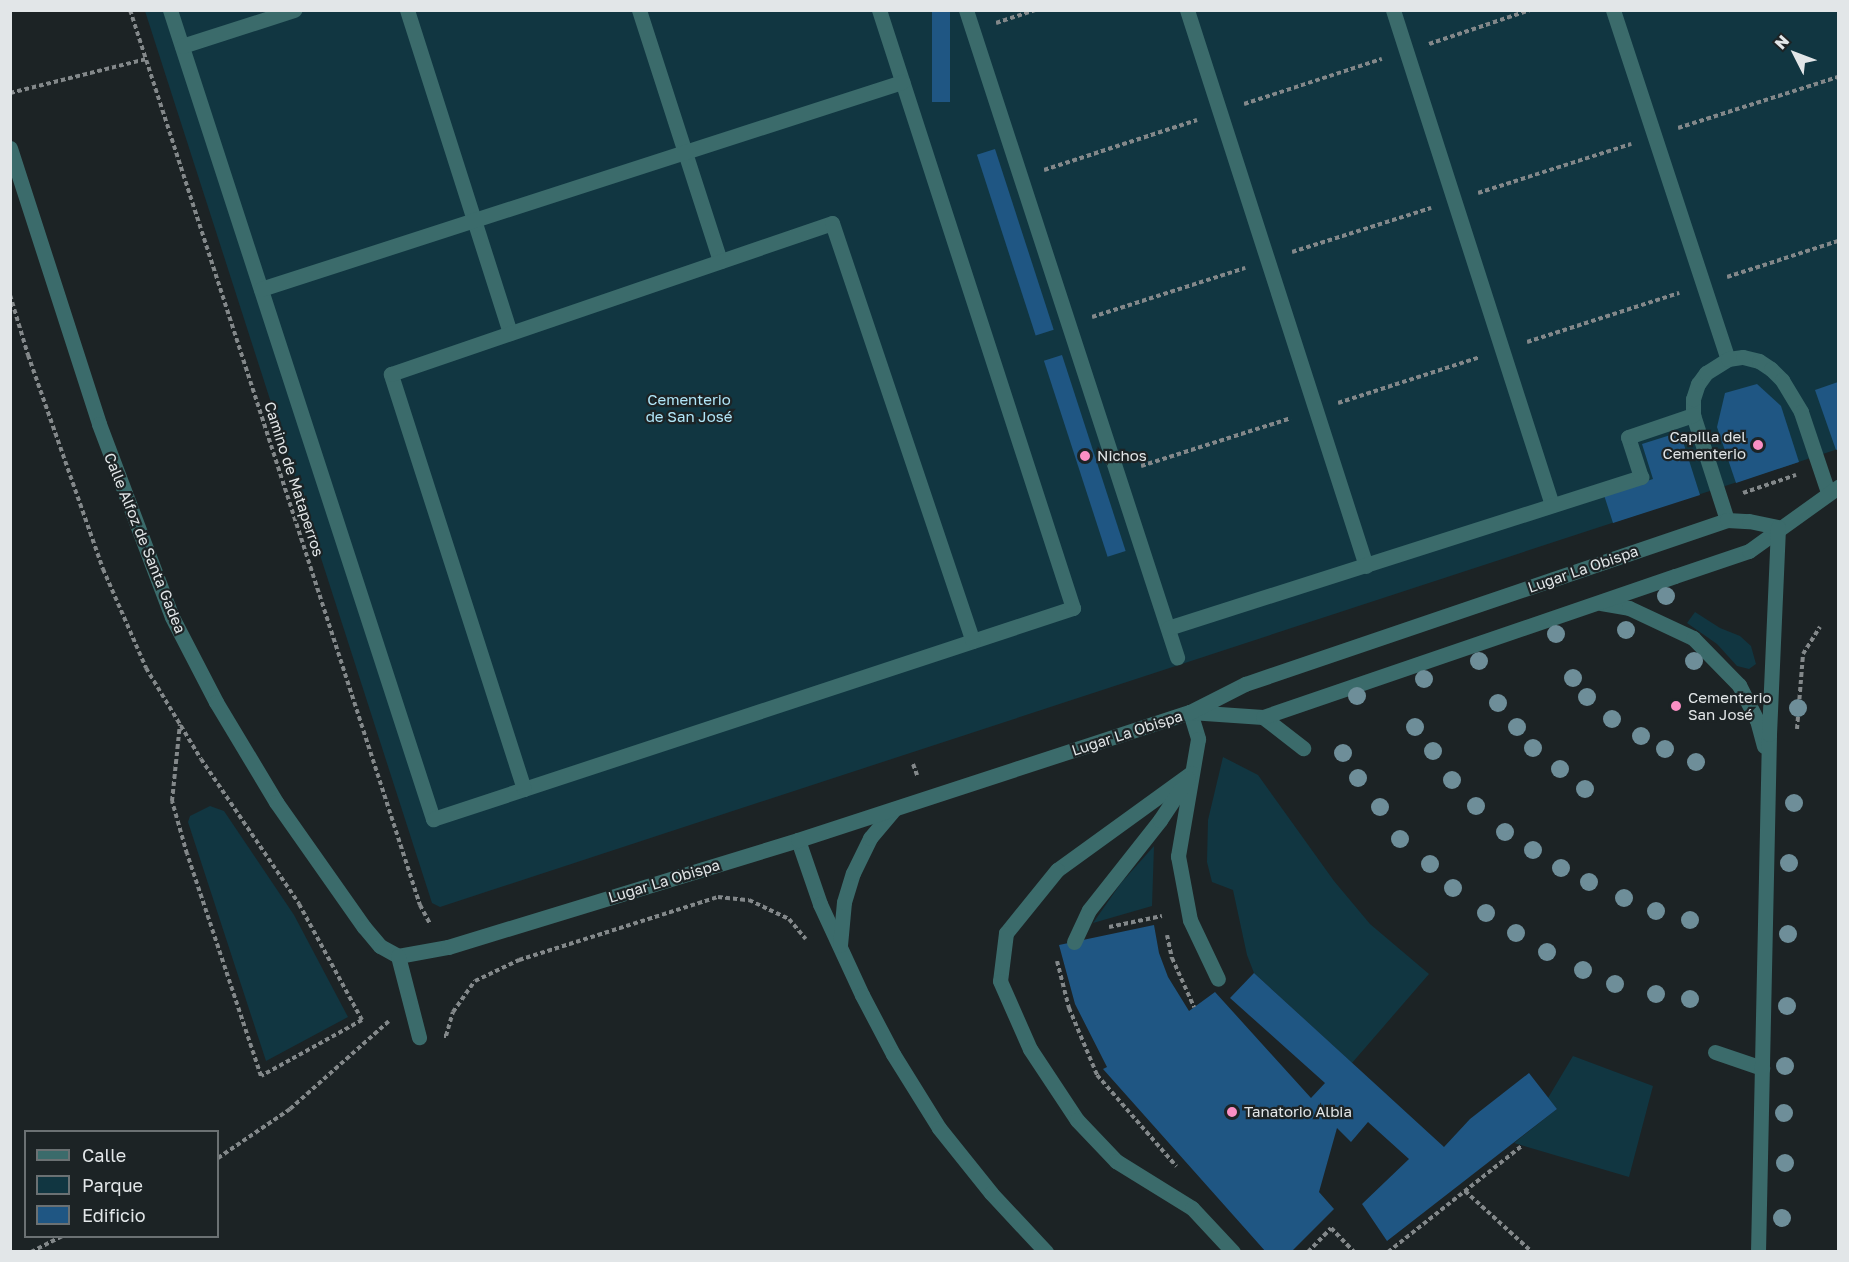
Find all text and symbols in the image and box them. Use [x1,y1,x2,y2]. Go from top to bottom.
north arrow [1765,24,1825,84]
text: N [1770,31,1793,53]
park label: Cementerio de San José [646,390,732,425]
street label: Camino de Mataperros [260,399,328,559]
place label: Capilla del Cementerio [1662,427,1746,462]
marker: Capilla del Cementerio [1751,438,1765,452]
place label: Nichos [1097,447,1147,465]
marker: Nichos [1078,449,1092,463]
street label: Calle Alfoz de Santa Gadea [100,450,190,636]
street label: Lugar La Obispa [1525,542,1641,596]
place label: Cementerio San José [1688,688,1772,723]
marker: Cementerio San José [1669,699,1683,713]
street label: Lugar La Obispa [1069,707,1185,759]
street label: Lugar La Obispa [606,856,722,906]
place label: Tanatorio Albia [1244,1103,1352,1121]
marker: Tanatorio Albia [1225,1105,1239,1119]
legend [24,1130,219,1238]
text: Calle [82,1144,126,1166]
text: Parque [82,1174,143,1196]
text: Edificio [82,1204,146,1226]

